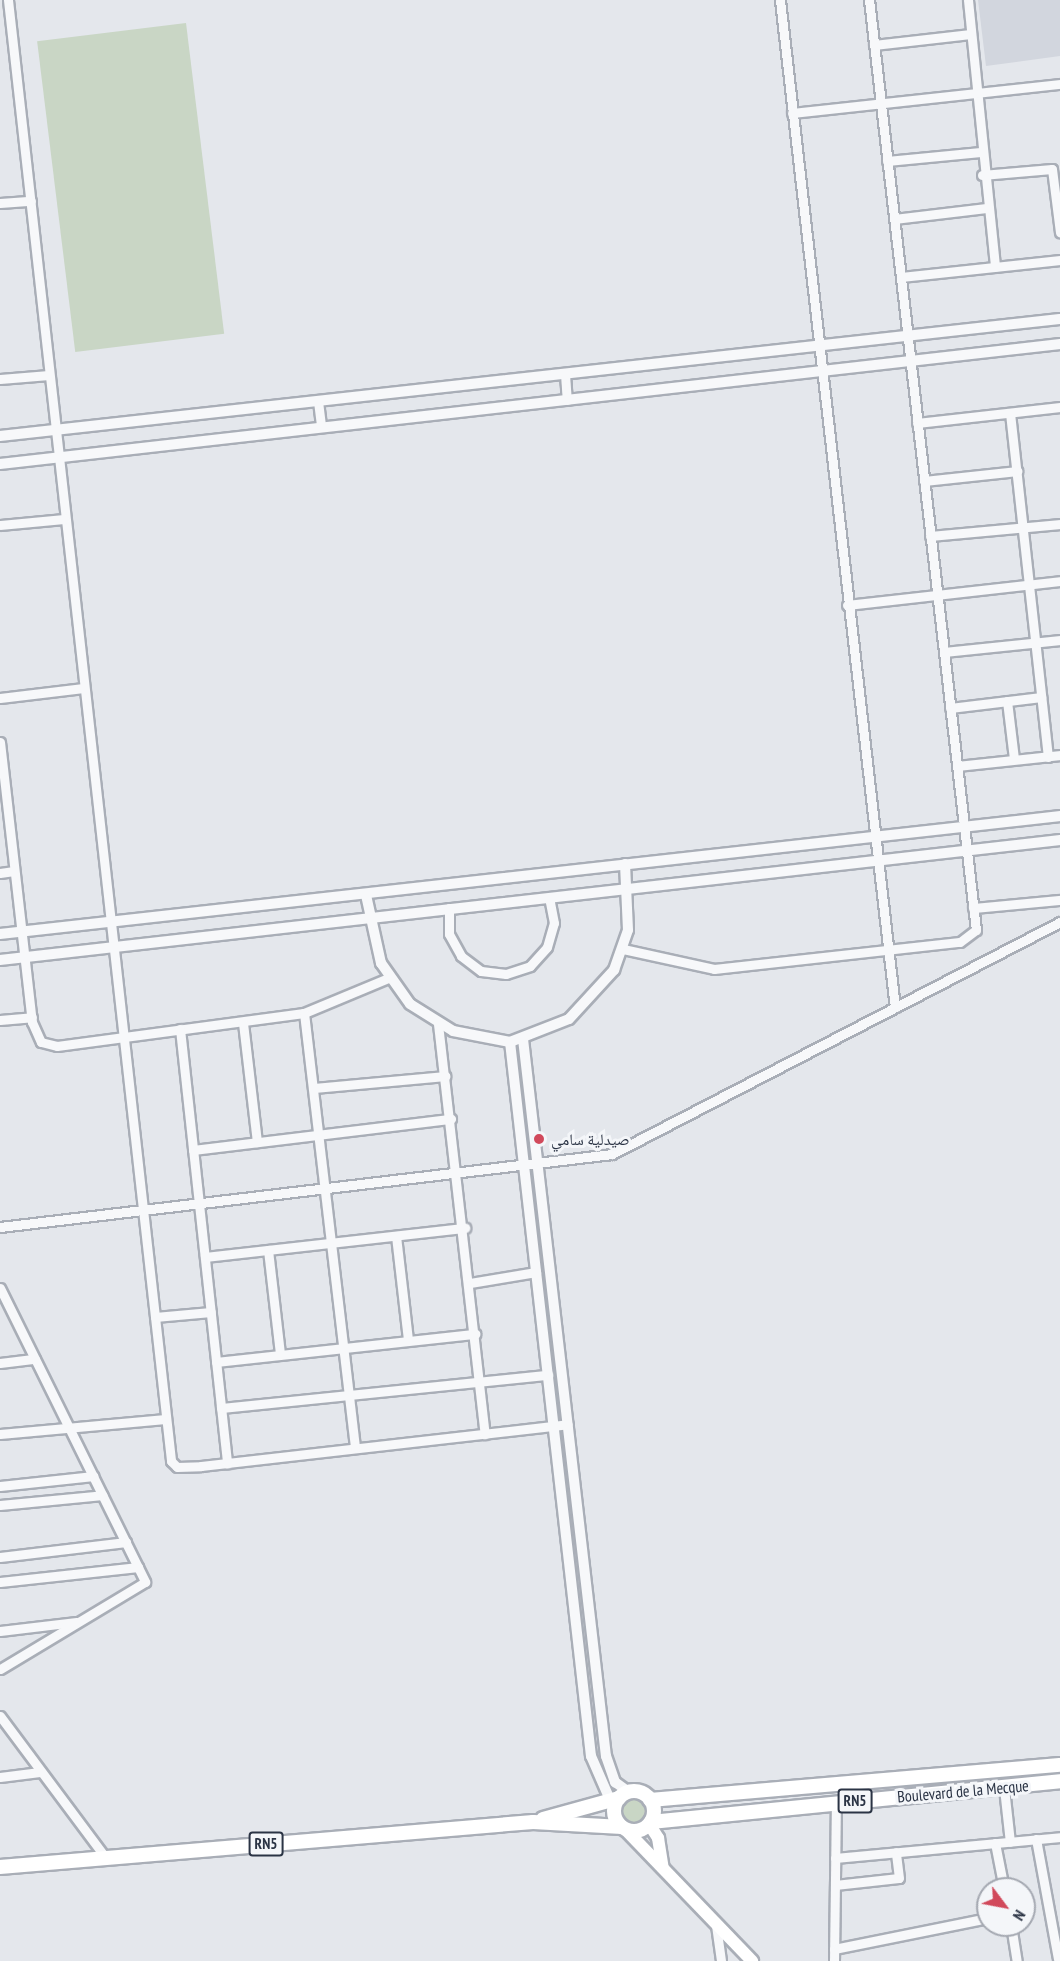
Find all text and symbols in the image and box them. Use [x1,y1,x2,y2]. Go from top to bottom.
place label: صيدلية سامي [551,1129,630,1149]
marker: صيدلية سامي [532,1132,546,1146]
street label: Boulevard de la Mecque [897,1776,1029,1806]
road number: RN5 [837,1789,873,1813]
road number: RN5 [248,1832,284,1856]
north arrow [976,1877,1036,1937]
text: N [1009,1907,1030,1924]

